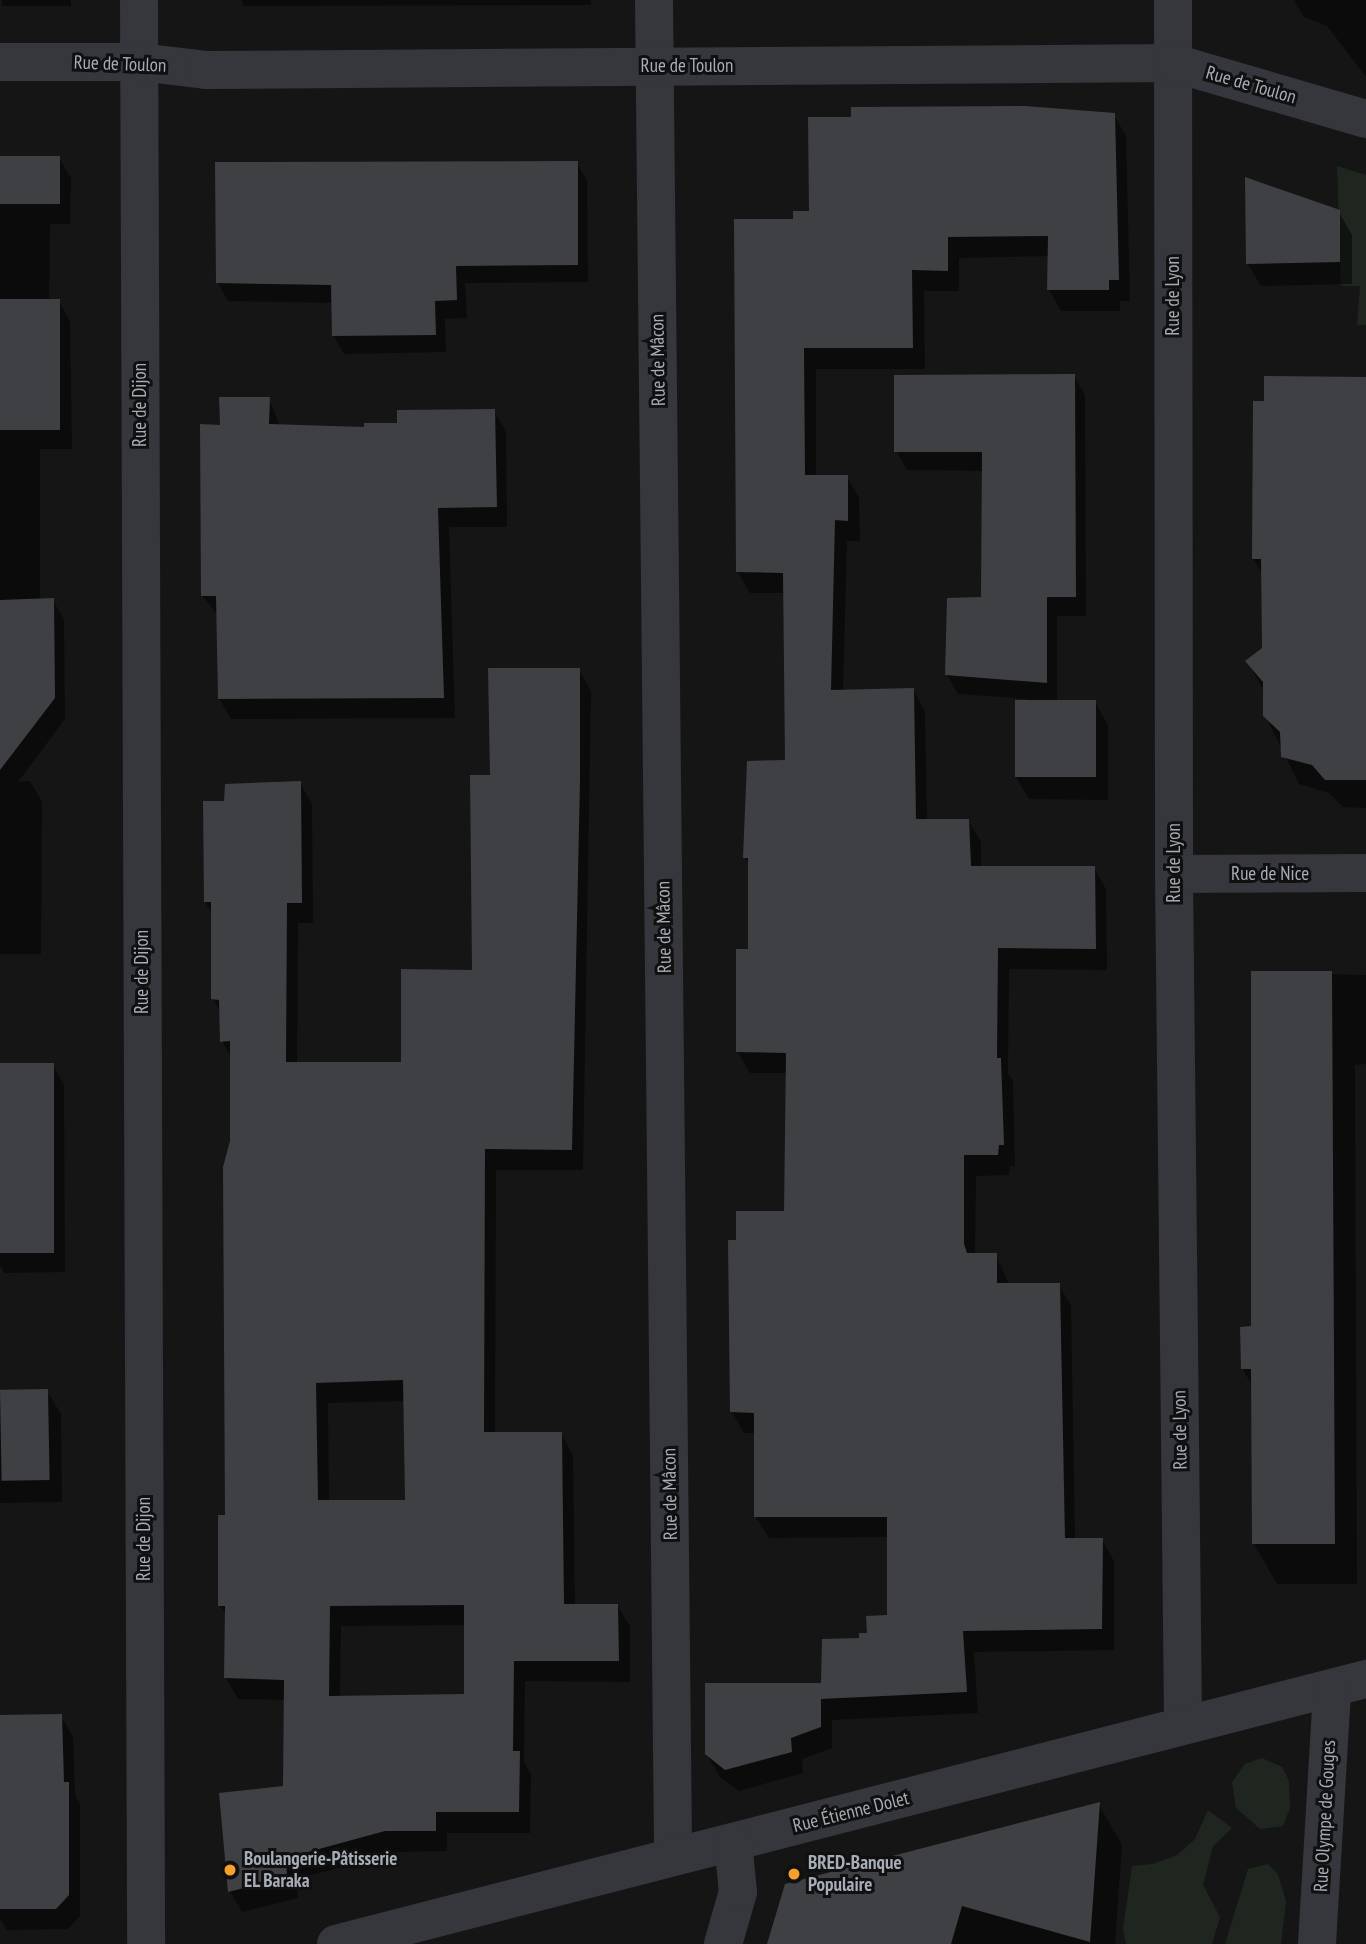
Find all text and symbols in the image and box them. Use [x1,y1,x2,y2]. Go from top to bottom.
street label: Rue de Toulon [73,51,167,77]
street label: Rue de Toulon [640,55,734,77]
street label: Rue de Toulon [1203,61,1299,109]
street label: Rue de Lyon [1162,256,1184,336]
street label: Rue de Mâcon [646,314,670,406]
street label: Rue de Dijon [129,363,151,447]
street label: Rue de Lyon [1163,823,1185,903]
street label: Rue de Nice [1231,863,1309,885]
street label: Rue de Mâcon [652,881,676,973]
street label: Rue de Dijon [131,930,153,1014]
street label: Rue de Lyon [1168,1390,1192,1470]
street label: Rue de Mâcon [658,1448,682,1540]
street label: Rue de Dijon [133,1497,155,1581]
street label: Rue Olympe de Gouges [1310,1739,1340,1893]
street label: Rue Étienne Dolet [791,1787,911,1837]
place label: Boulangerie-Pâtisserie EL Baraka [244,1848,397,1892]
place label: BRED-Banque Populaire [808,1852,902,1896]
marker: Boulangerie-Pâtisserie EL Baraka [222,1862,238,1878]
marker: BRED-Banque Populaire [786,1866,802,1882]

